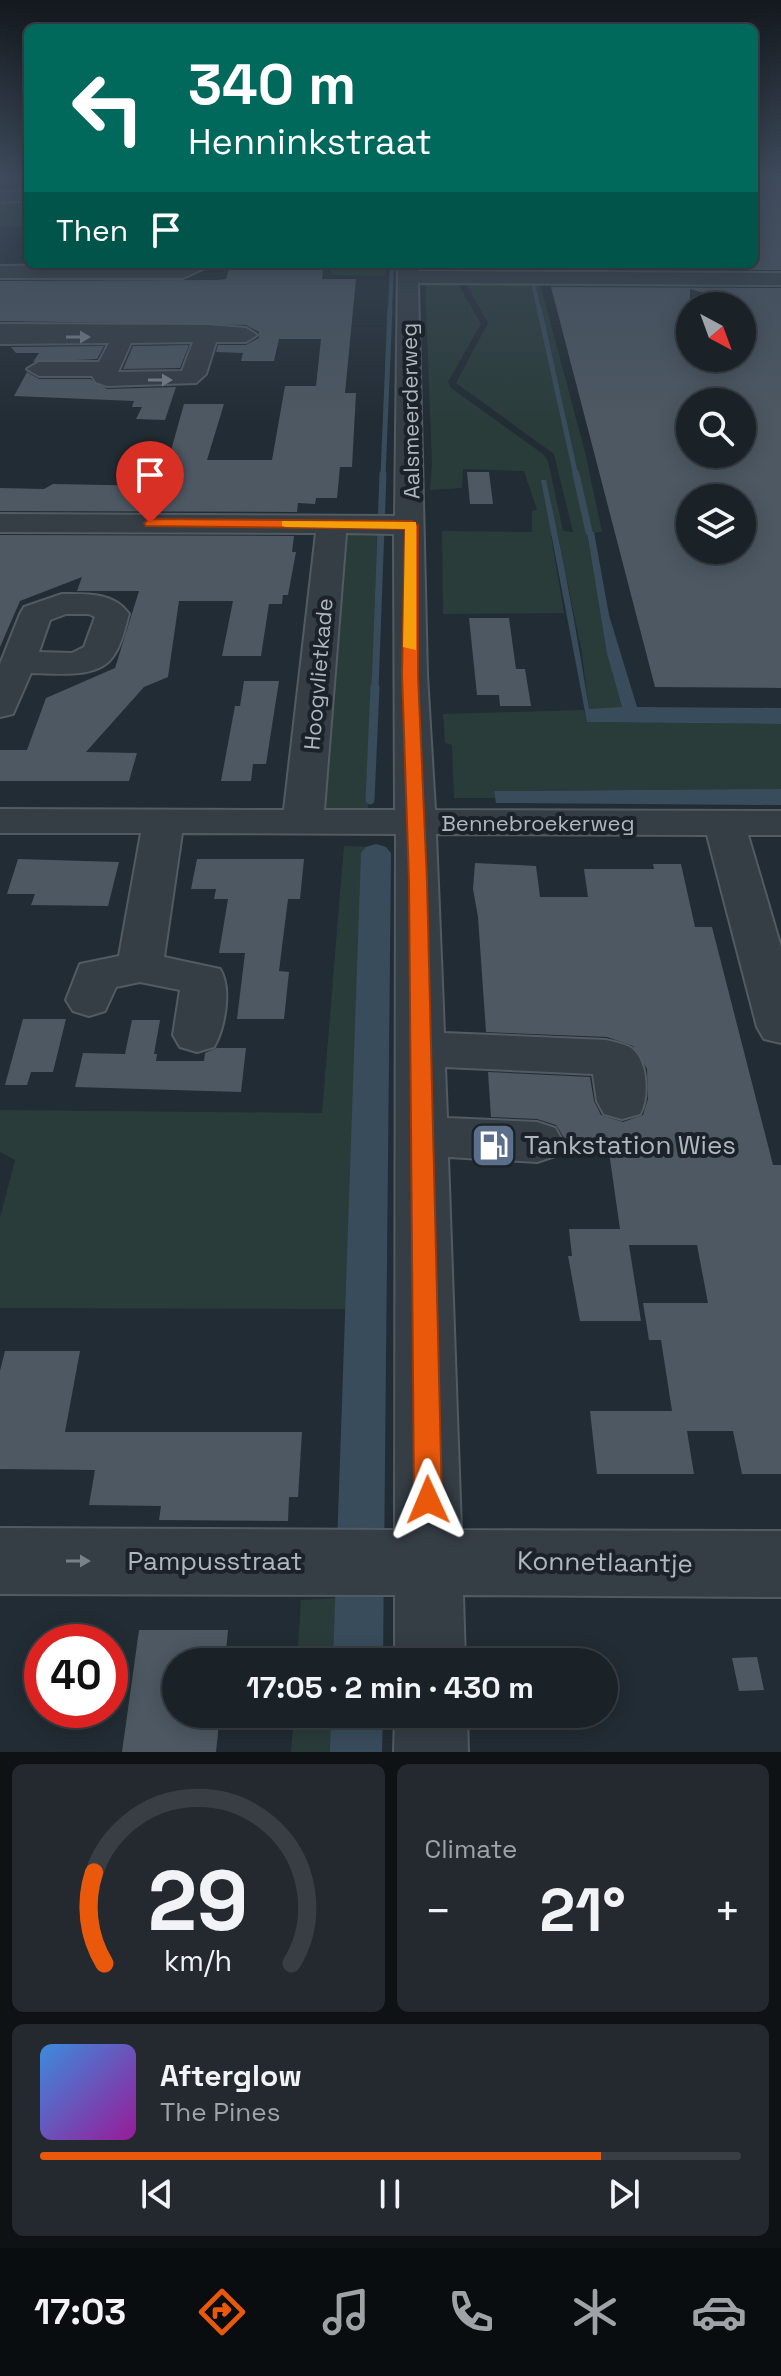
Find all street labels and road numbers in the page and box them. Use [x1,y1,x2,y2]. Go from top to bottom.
street label: Aalsmeerderweg [394,323,426,499]
street label: Hoogvlietkade [297,597,339,751]
street label: Bennebroekerweg [441,809,635,837]
street label: Konnetlaantje [517,1543,693,1581]
street label: Pampusstraat [128,1544,302,1578]

